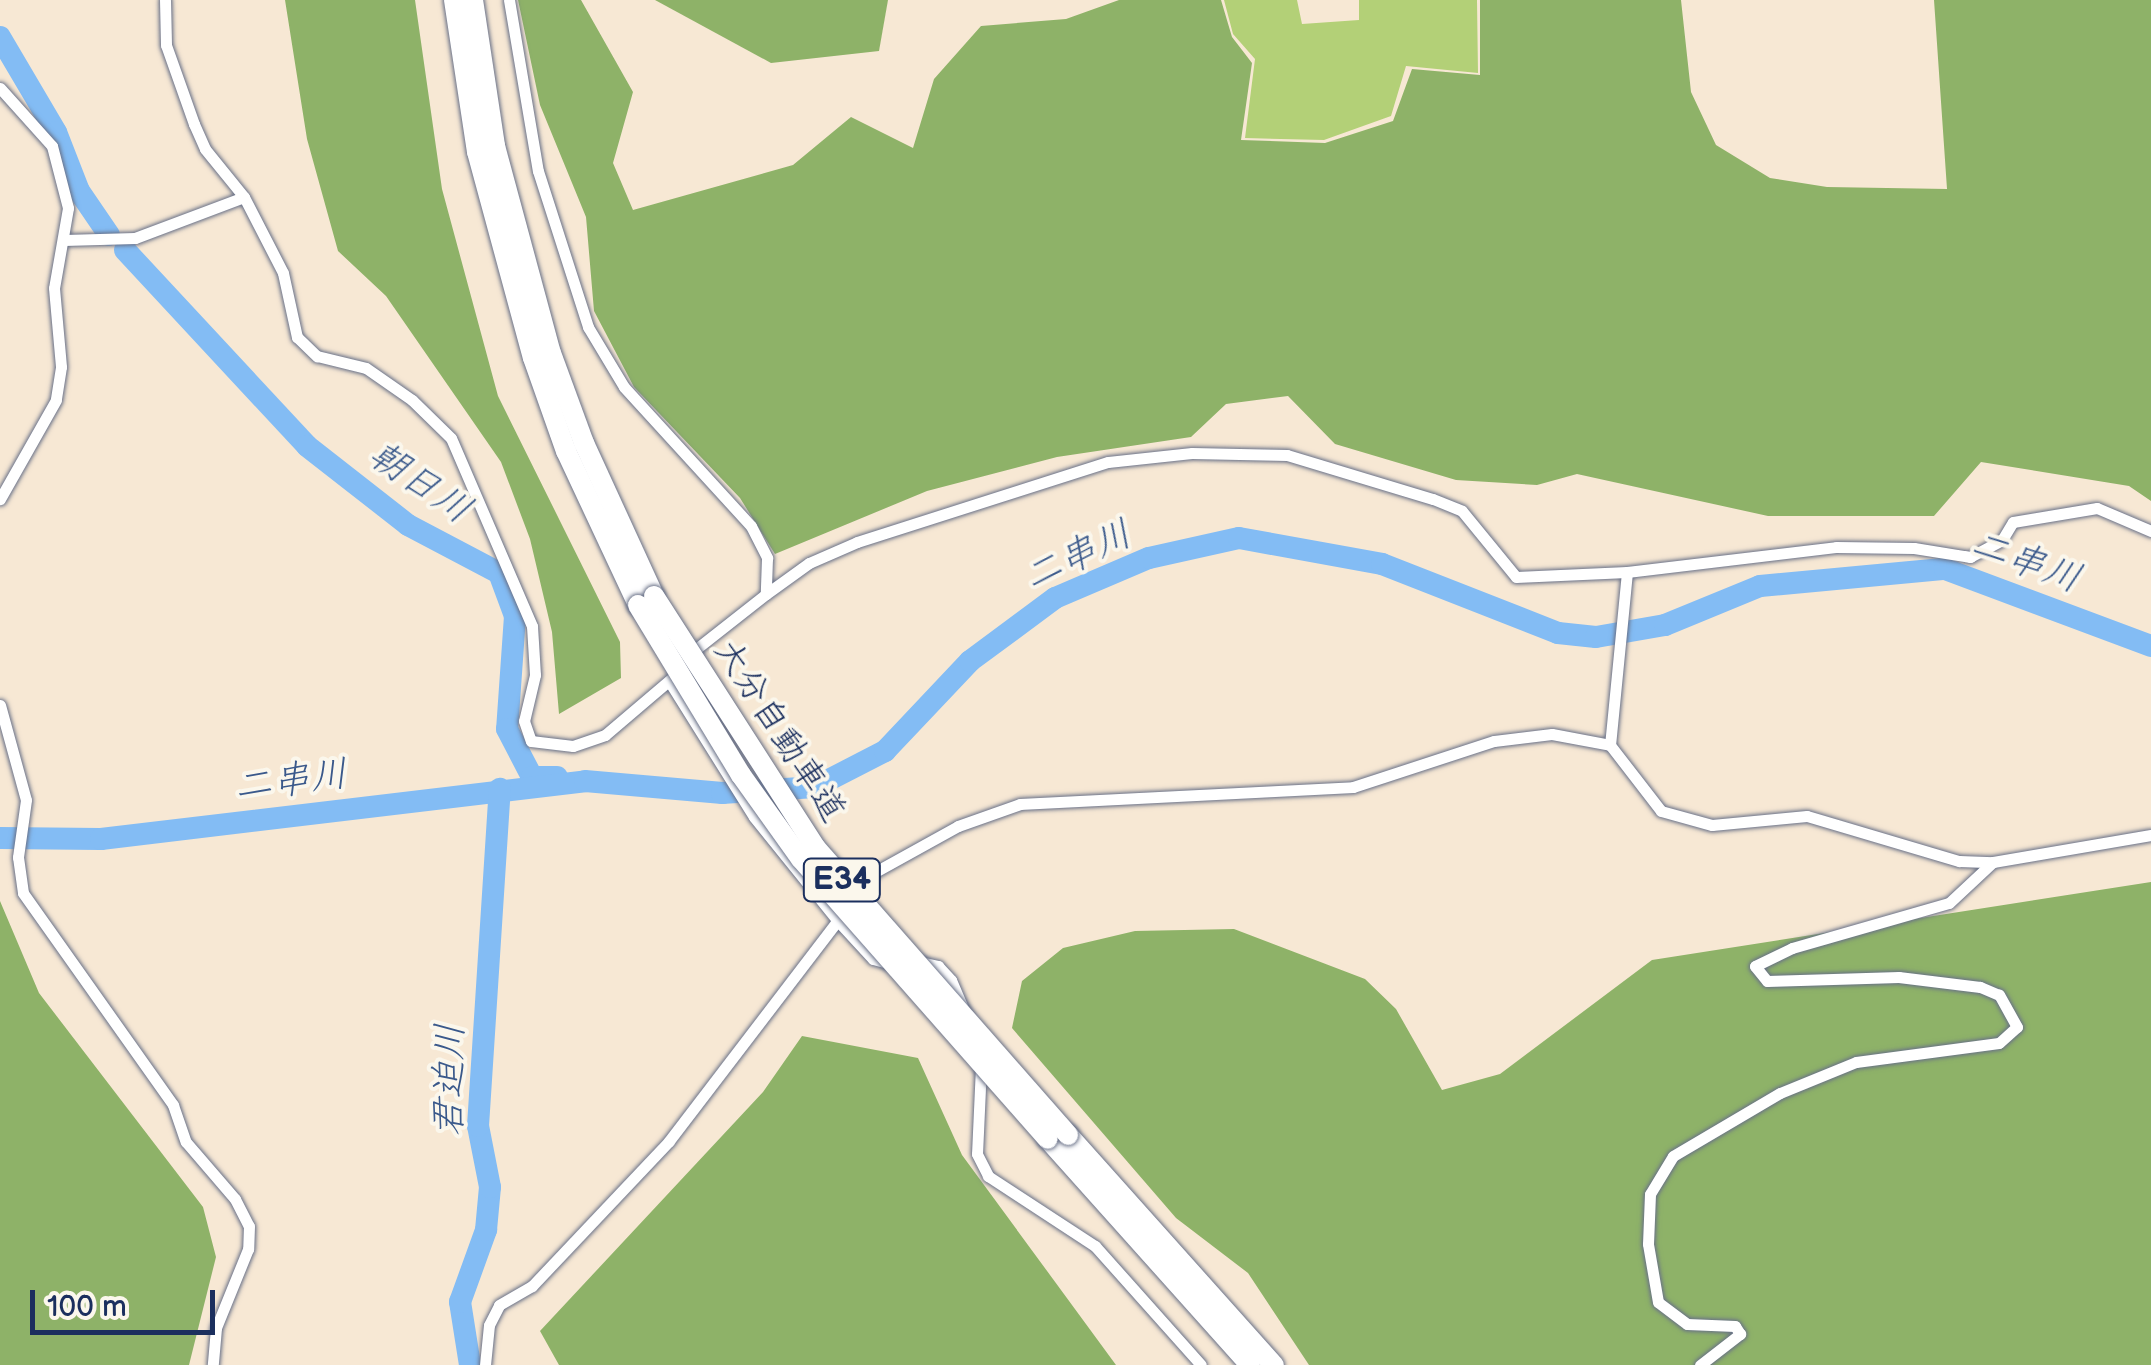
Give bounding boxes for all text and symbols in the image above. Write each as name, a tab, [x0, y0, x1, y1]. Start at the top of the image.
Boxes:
water label: 朝日川	[360, 432, 480, 534]
water label: 二串川	[1017, 511, 1139, 601]
water label: 二串川	[1965, 521, 2087, 603]
street label: 大分自動車道	[704, 632, 854, 830]
water label: 二串川	[232, 751, 350, 811]
road number: E34	[802, 853, 882, 907]
water label: 君迫川	[426, 1023, 474, 1137]
scale bar	[35, 1270, 220, 1332]
text: 100 m	[47, 1289, 127, 1325]

